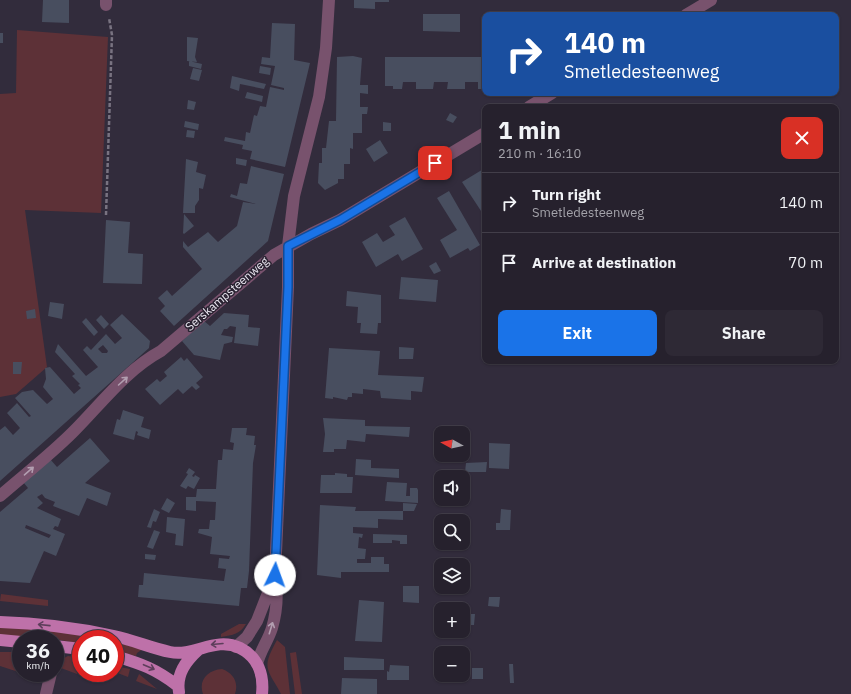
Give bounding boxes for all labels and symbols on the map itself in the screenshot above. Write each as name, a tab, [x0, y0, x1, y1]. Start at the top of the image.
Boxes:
pin	[418, 146, 452, 180]
street label: Serskampsteenweg	[182, 253, 272, 334]
one-way arrow	[118, 376, 128, 386]
north arrow	[434, 426, 470, 462]
one-way arrow	[24, 466, 35, 475]
position arrow	[254, 554, 296, 596]
one-way arrow	[38, 621, 51, 629]
one-way arrow	[268, 621, 275, 634]
speed limit sign: 40	[72, 630, 124, 682]
one-way arrow	[211, 641, 224, 648]
one-way arrow	[142, 664, 154, 672]

